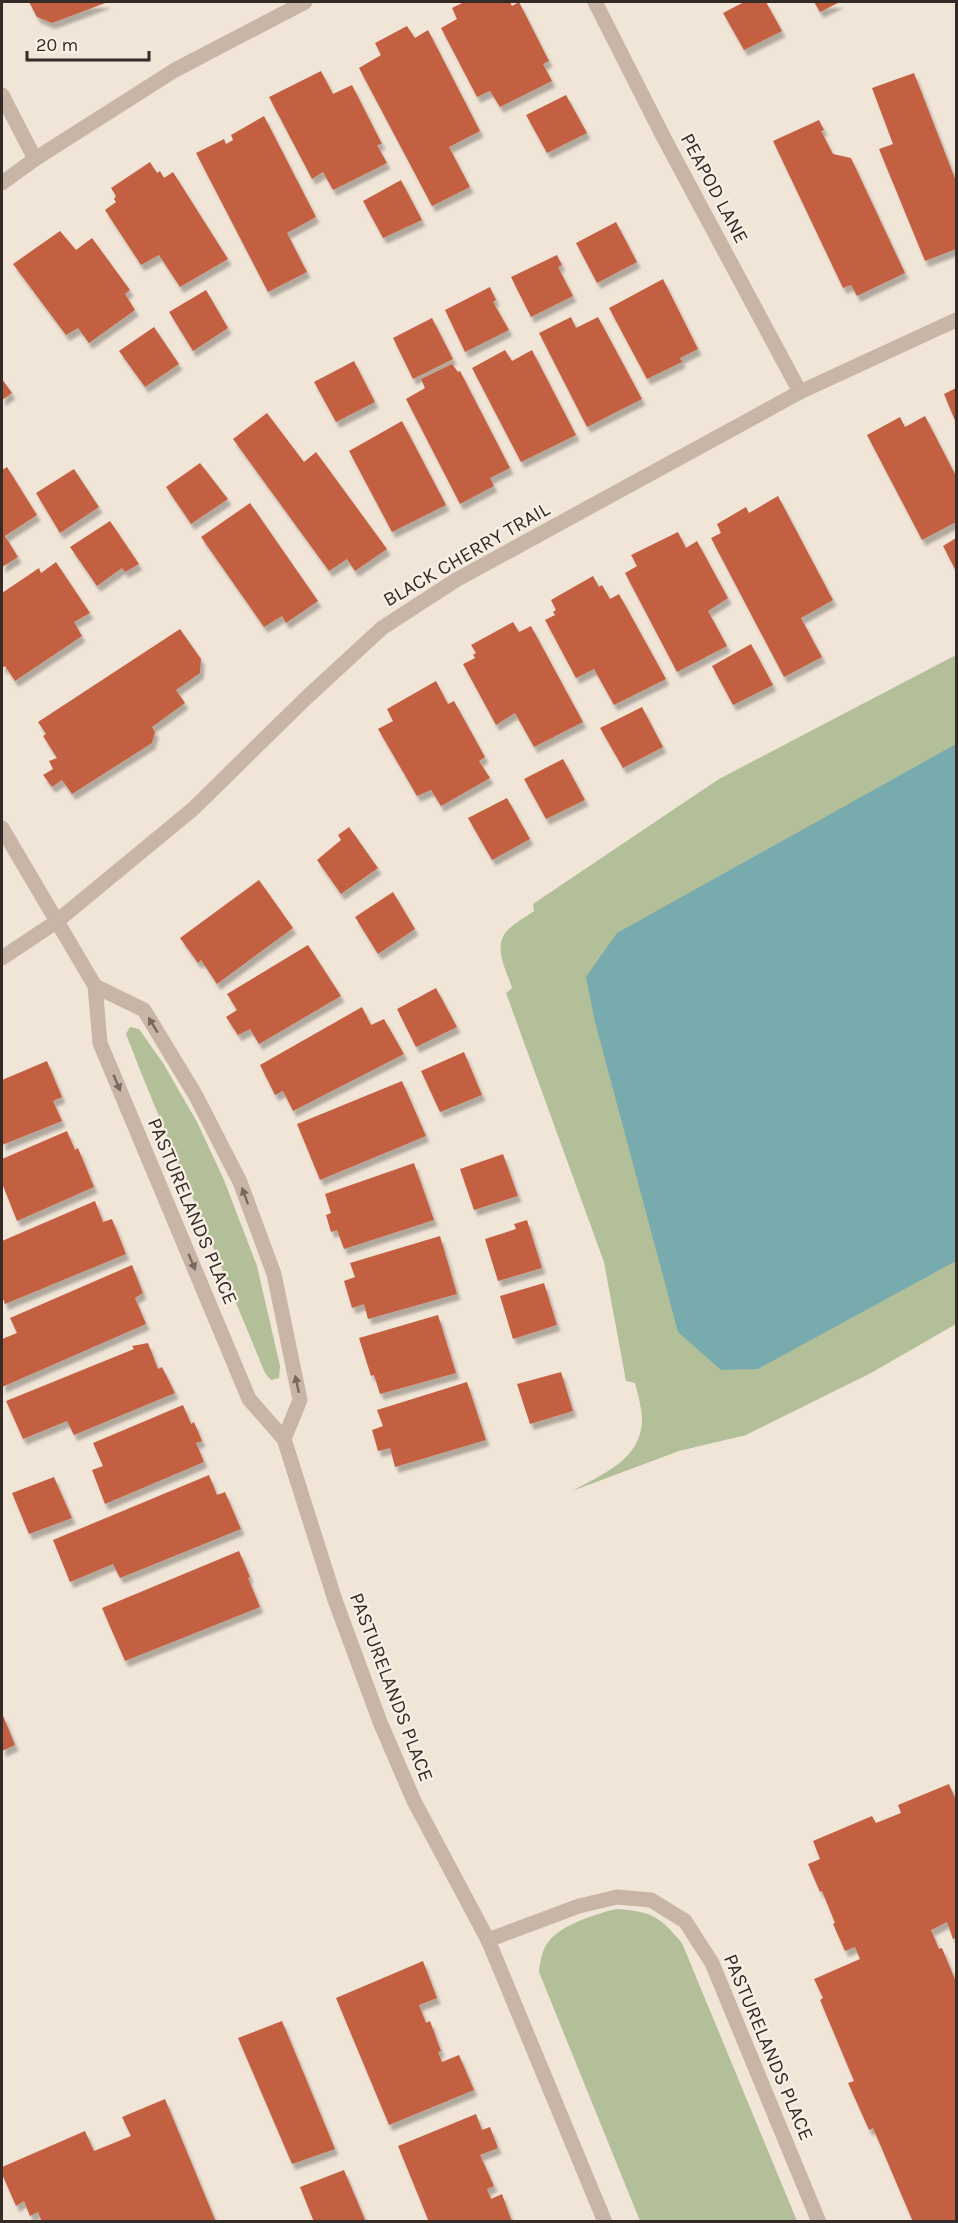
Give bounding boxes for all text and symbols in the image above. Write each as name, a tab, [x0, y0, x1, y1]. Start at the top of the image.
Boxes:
scale bar	[27, 24, 148, 62]
text: 20 m	[36, 34, 78, 56]
street label: PEAPOD LANE	[676, 129, 753, 247]
street label: BLACK CHERRY TRAIL	[379, 497, 554, 611]
one-way arrow	[148, 1016, 158, 1033]
one-way arrow	[112, 1074, 122, 1092]
street label: PASTURELANDS PLACE	[143, 1114, 242, 1308]
one-way arrow	[240, 1187, 250, 1205]
one-way arrow	[187, 1254, 197, 1272]
one-way arrow	[292, 1374, 301, 1393]
street label: PASTURELANDS PLACE	[345, 1590, 438, 1785]
street label: PASTURELANDS PLACE	[719, 1950, 818, 2144]

